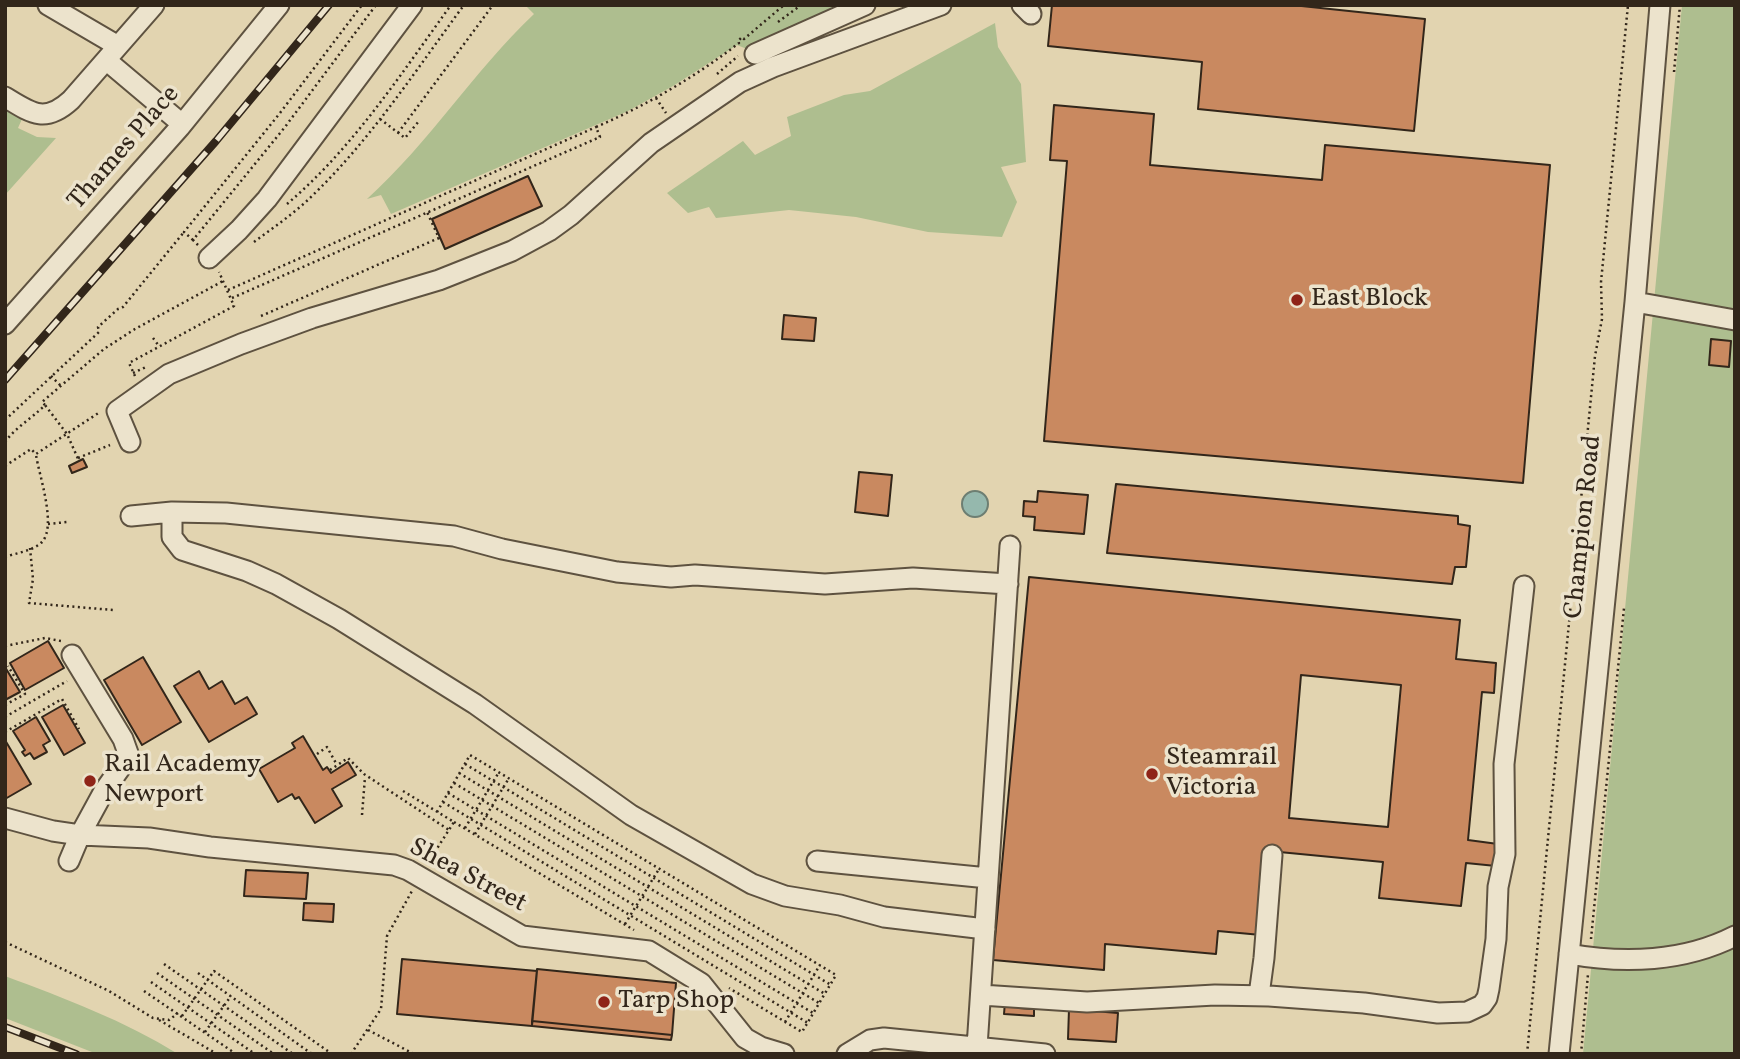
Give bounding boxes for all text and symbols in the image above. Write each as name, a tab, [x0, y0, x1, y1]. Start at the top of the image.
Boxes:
street label: Thames Place	[63, 80, 187, 218]
place label: East Block	[1311, 284, 1428, 316]
marker: East Block	[1289, 292, 1305, 308]
street label: Champion Road	[1560, 434, 1610, 620]
place label: Steamrail Victoria	[1166, 743, 1277, 804]
place label: Rail Academy Newport	[104, 750, 261, 812]
marker: Steamrail Victoria	[1144, 766, 1160, 782]
marker: Rail Academy Newport	[82, 773, 98, 789]
street label: Shea Street	[403, 833, 531, 921]
place label: Tarp Shop	[618, 986, 734, 1018]
marker: Tarp Shop	[596, 994, 612, 1010]

